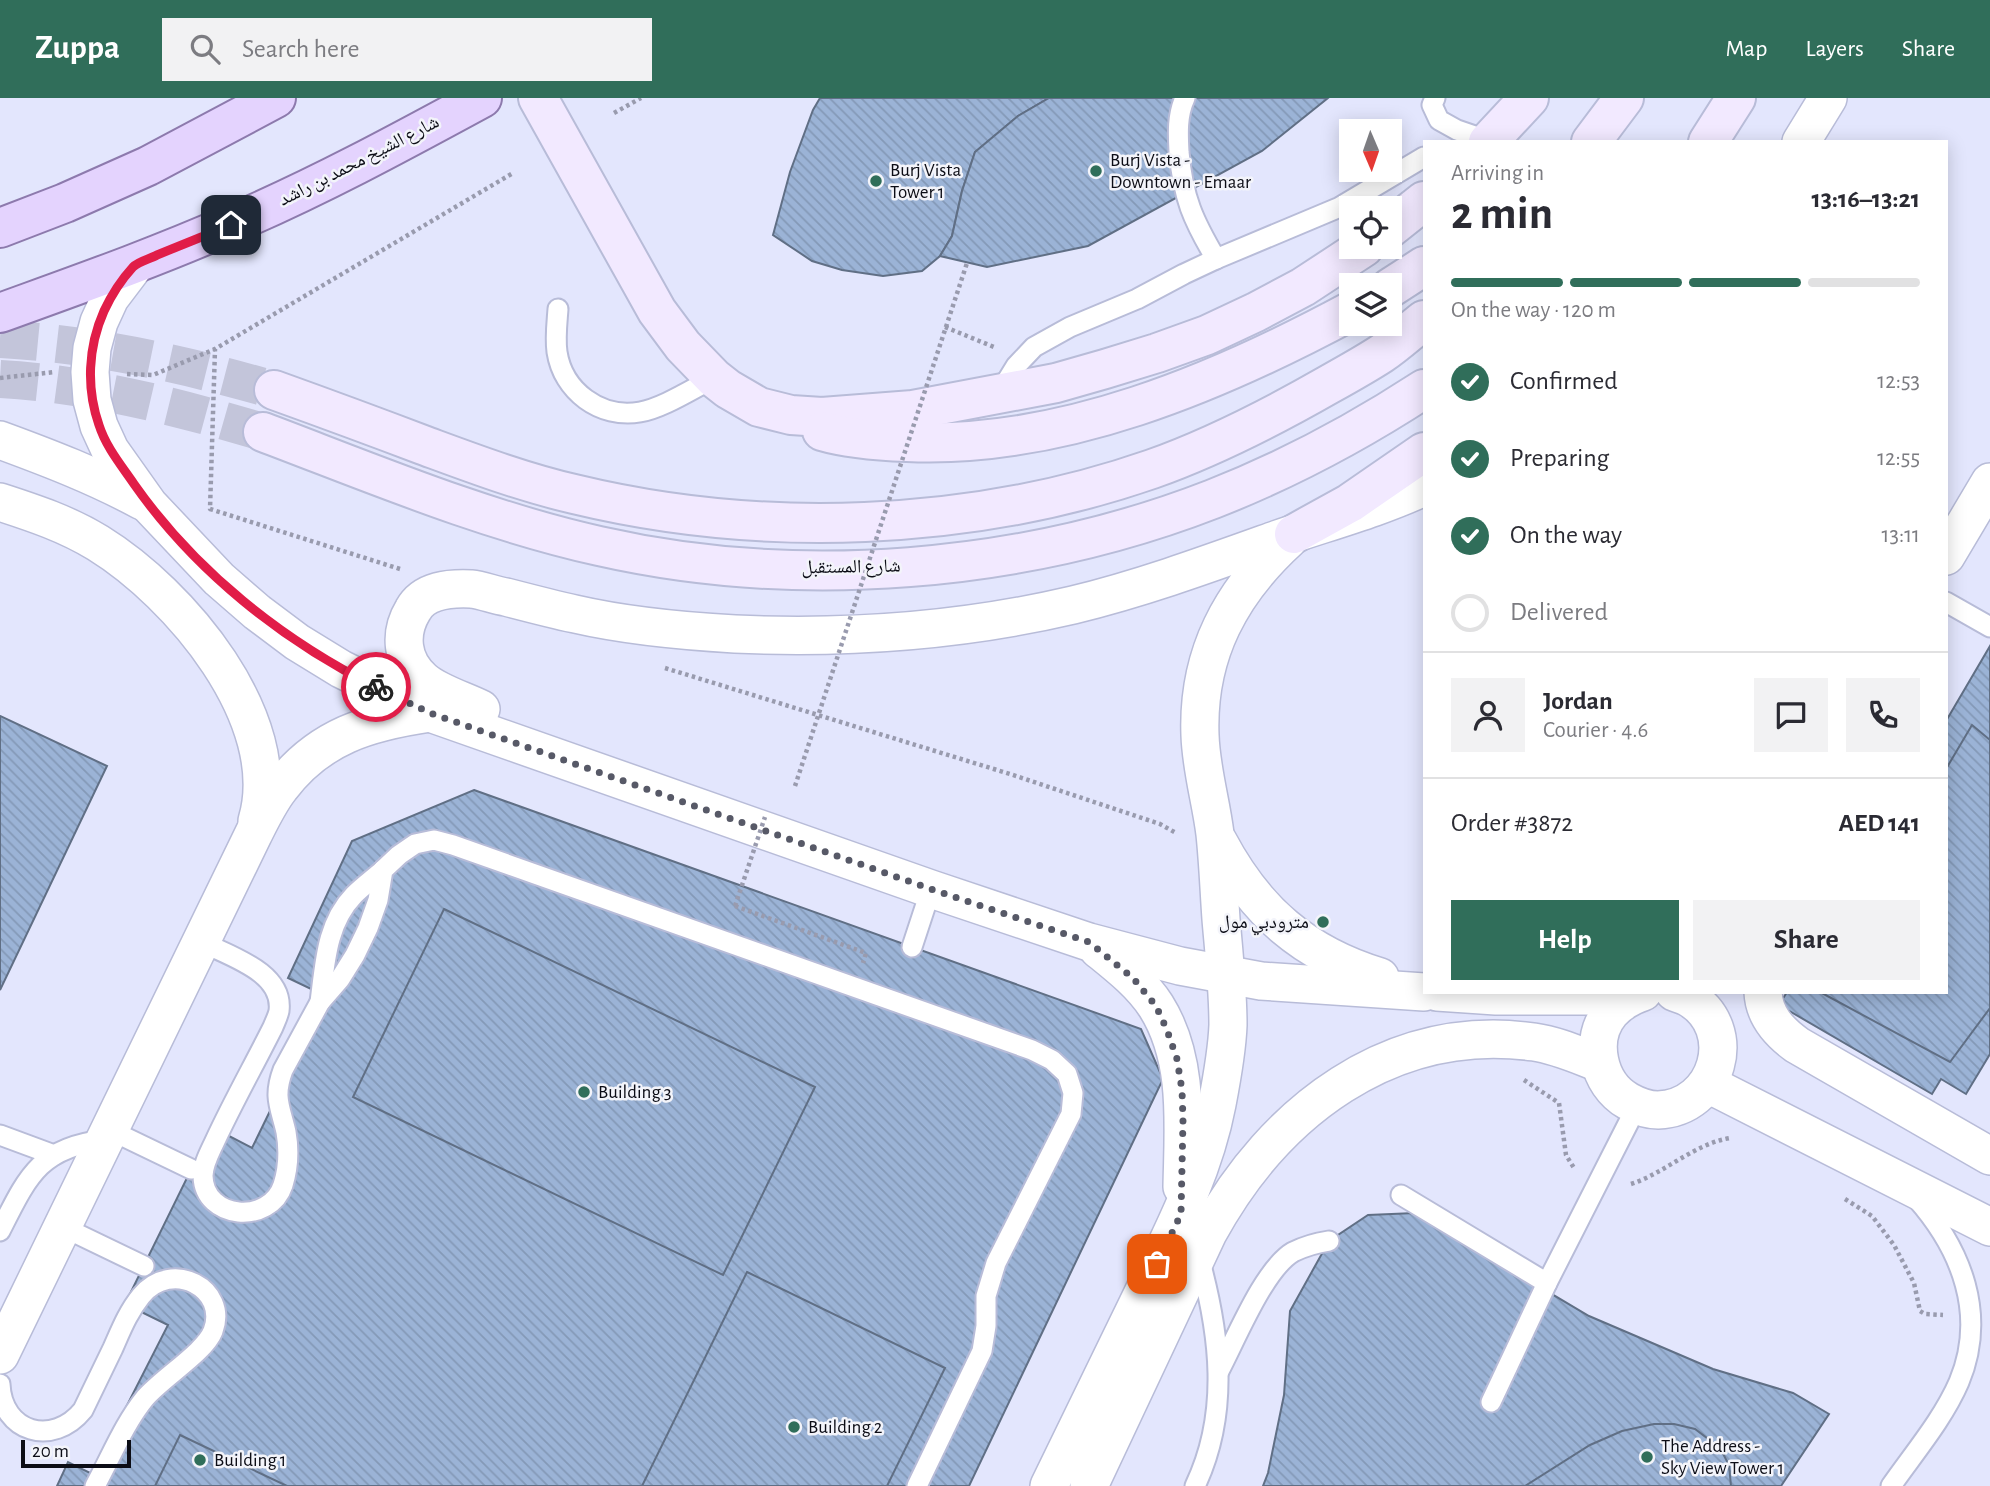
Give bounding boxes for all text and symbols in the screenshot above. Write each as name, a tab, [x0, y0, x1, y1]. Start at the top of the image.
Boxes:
search box	[162, 18, 652, 81]
icon: search	[186, 30, 224, 68]
text: Zuppa	[35, 32, 120, 65]
text: Search here	[242, 36, 359, 62]
text: Map	[1725, 37, 1767, 61]
text: Layers	[1805, 37, 1864, 61]
text: Share	[1902, 37, 1955, 61]
street label: شارع الشيخ محمد بن راشد	[276, 112, 443, 211]
north arrow	[1339, 119, 1402, 182]
map controls	[1339, 119, 1402, 336]
place label: Burj Vista - Downtown - Emaar	[1110, 151, 1251, 192]
place label: Burj Vista Tower 1	[890, 161, 961, 202]
text: Arriving in	[1451, 162, 1544, 185]
marker: Burj Vista - Downtown - Emaar	[1088, 163, 1104, 179]
marker: Burj Vista Tower 1	[868, 173, 884, 189]
text: 13:16–13:21	[1811, 186, 1920, 212]
text: 2 min	[1451, 191, 1553, 237]
pin	[201, 195, 261, 255]
button: locate	[1339, 196, 1402, 259]
icon: home	[212, 206, 250, 244]
button: layers	[1339, 273, 1402, 336]
text: On the way · 120 m	[1451, 299, 1616, 322]
icon: check	[1451, 363, 1489, 401]
text: Confirmed	[1510, 368, 1618, 394]
text: 12:53	[1877, 370, 1920, 393]
icon: check	[1451, 440, 1489, 478]
text: Preparing	[1510, 445, 1609, 471]
text: 12:55	[1877, 447, 1920, 470]
icon: check	[1451, 517, 1489, 555]
text: On the way	[1510, 522, 1622, 548]
text: 13:11	[1882, 524, 1920, 547]
street label: شارع المستقبل	[801, 557, 901, 578]
text: Delivered	[1510, 599, 1608, 625]
courier	[341, 652, 411, 722]
icon: bike	[357, 668, 395, 706]
button: person	[1451, 678, 1525, 752]
button: chat	[1754, 678, 1828, 752]
button: phone	[1846, 678, 1920, 752]
text: Jordan	[1543, 688, 1613, 714]
text: Courier · 4.6	[1543, 719, 1648, 742]
text: Order #3872	[1451, 810, 1573, 836]
text: AED 141	[1838, 810, 1920, 836]
button: Help	[1451, 900, 1679, 980]
button: Share	[1693, 900, 1920, 980]
place label: مترودبي مول	[1219, 913, 1309, 936]
marker: مترودبي مول	[1315, 914, 1331, 930]
place label: Building 3	[598, 1083, 672, 1102]
marker: Building 3	[576, 1084, 592, 1100]
pin	[1127, 1234, 1187, 1294]
icon: bag	[1138, 1245, 1176, 1283]
place label: Building 2	[808, 1418, 883, 1437]
marker: Building 2	[786, 1419, 802, 1435]
scale bar	[21, 1437, 131, 1469]
place label: The Address - Sky View Tower 1	[1661, 1437, 1784, 1478]
text: 20 m	[32, 1442, 69, 1461]
marker: The Address - Sky View Tower 1	[1639, 1449, 1655, 1465]
place label: Building 1	[214, 1451, 286, 1470]
marker: Building 1	[192, 1452, 208, 1468]

